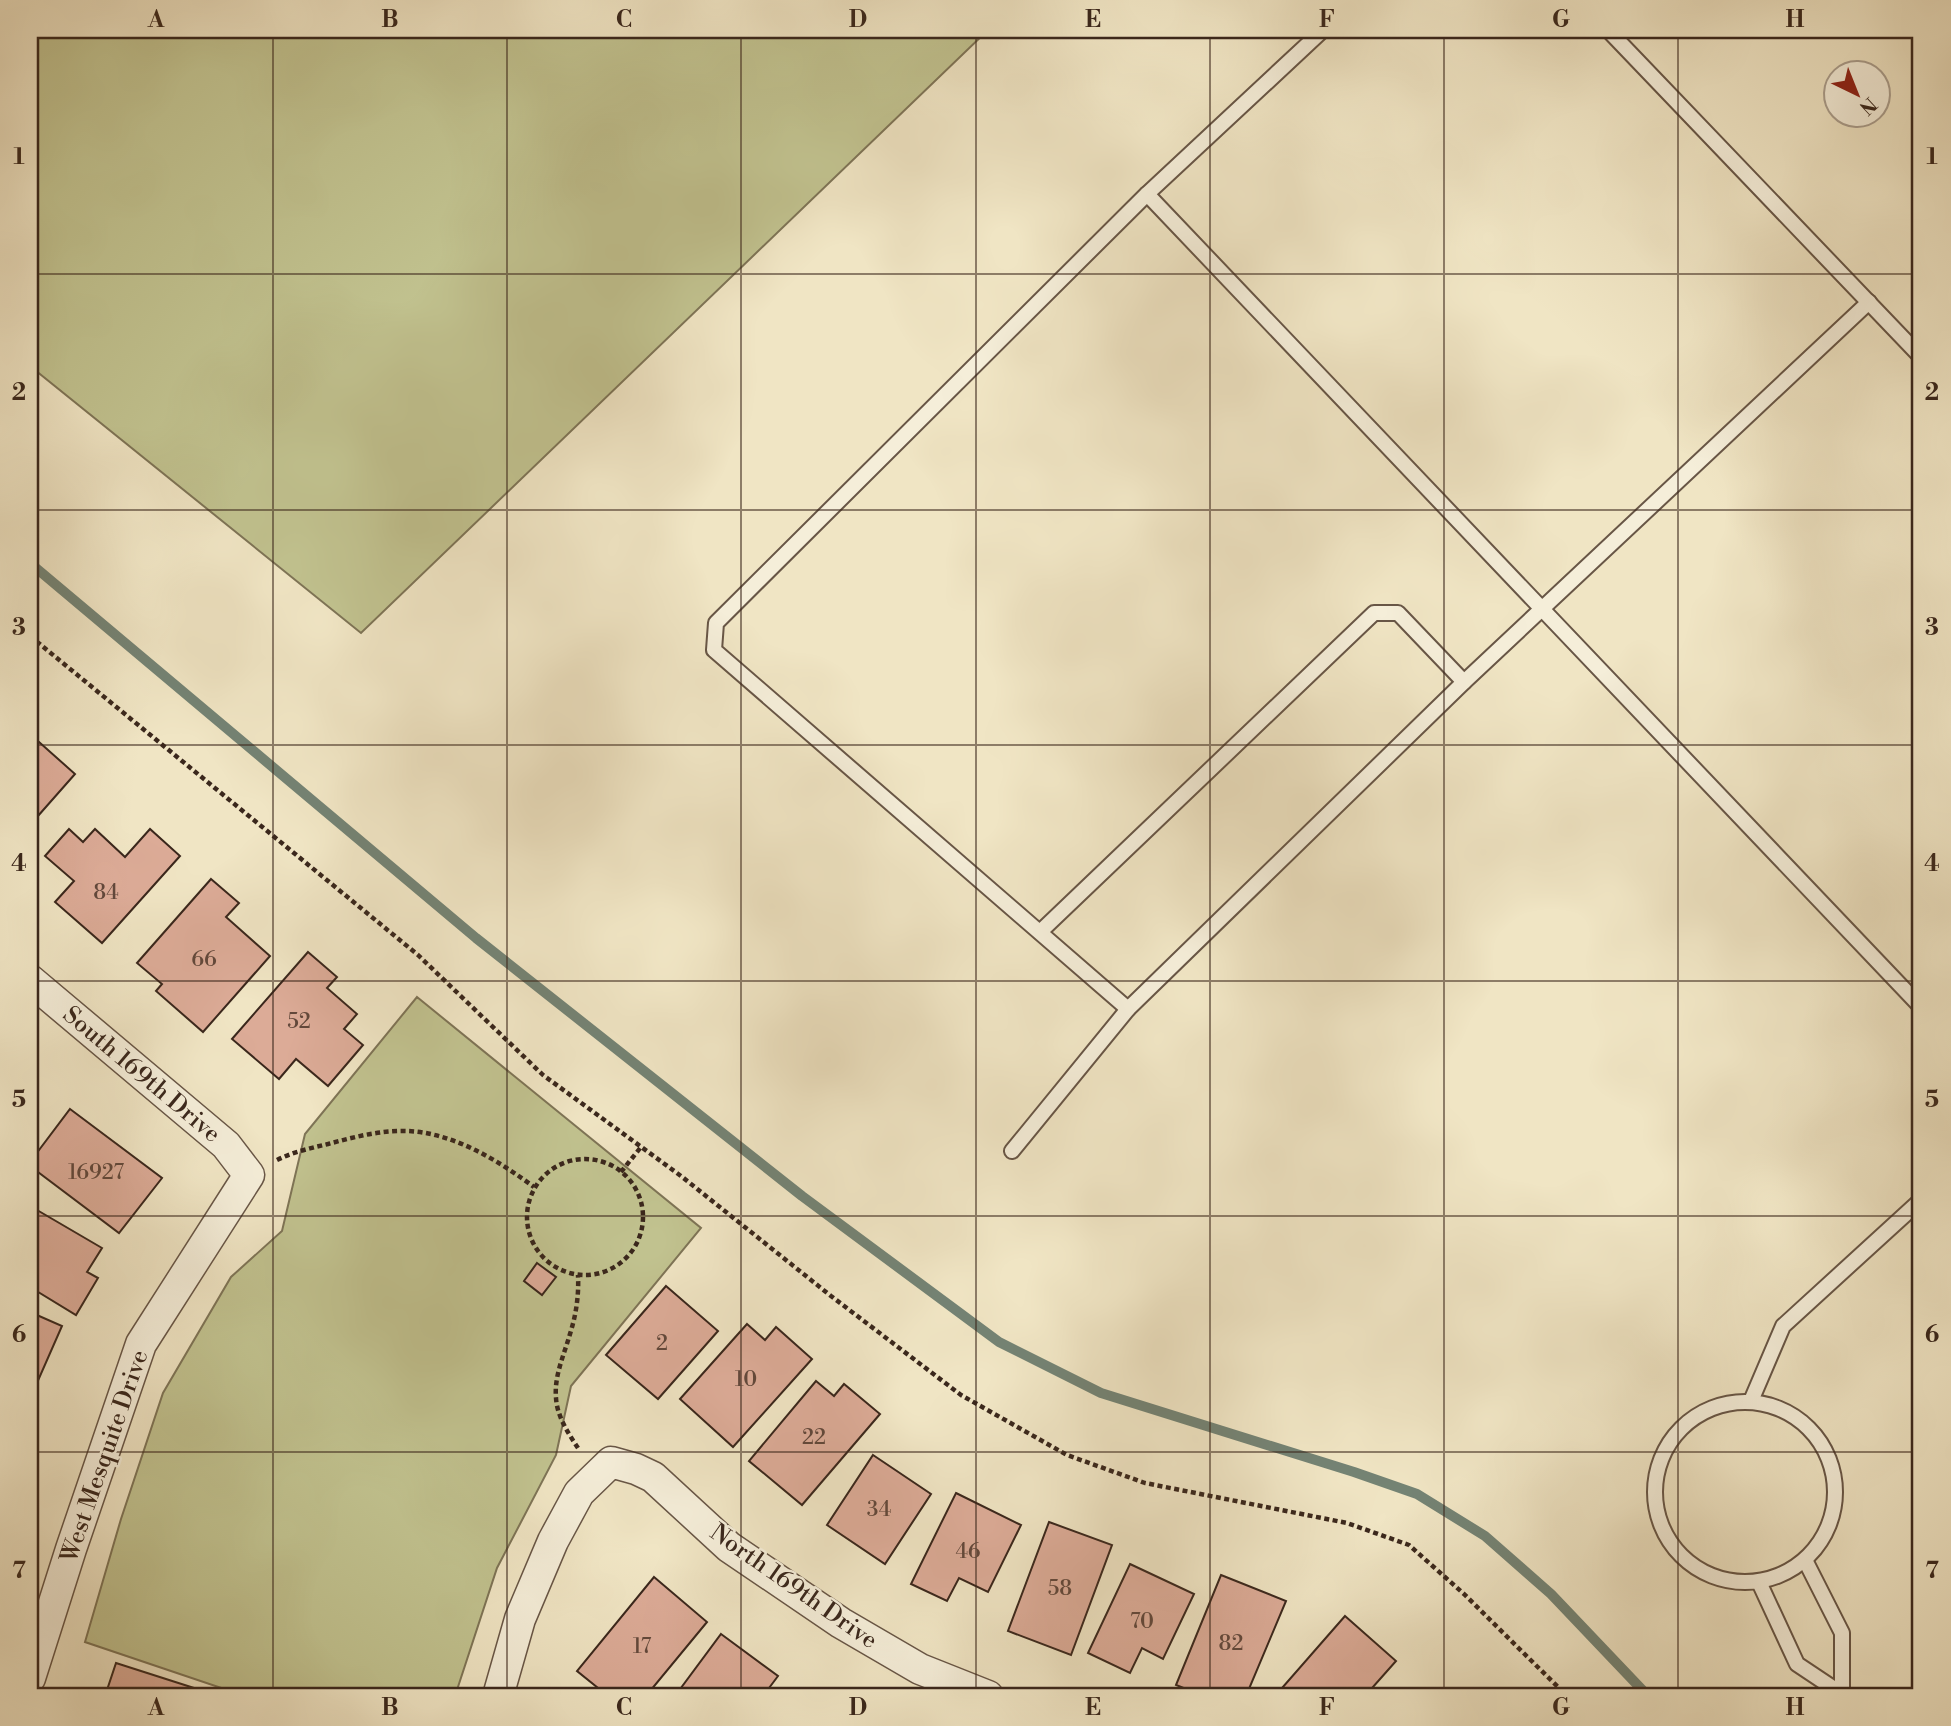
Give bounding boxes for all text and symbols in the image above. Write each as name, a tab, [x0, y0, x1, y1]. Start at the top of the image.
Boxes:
text: A	[147, 6, 165, 34]
text: B	[381, 6, 399, 34]
text: C	[616, 6, 632, 34]
text: D	[849, 6, 867, 34]
text: E	[1085, 6, 1101, 34]
text: F	[1319, 6, 1335, 34]
text: G	[1552, 6, 1570, 34]
text: H	[1786, 6, 1805, 34]
north arrow	[1822, 60, 1892, 130]
text: N	[1854, 92, 1882, 120]
text: 1	[13, 143, 25, 171]
text: 1	[1926, 143, 1938, 171]
text: 2	[12, 379, 26, 407]
text: 2	[1925, 379, 1939, 407]
text: 3	[12, 614, 26, 642]
text: 3	[1925, 614, 1939, 642]
text: 4	[11, 850, 27, 878]
text: 4	[1924, 850, 1940, 878]
house number: 84	[93, 880, 119, 906]
house number: 66	[191, 947, 217, 973]
street label: South 169th Drive	[56, 1000, 226, 1149]
house number: 52	[287, 1009, 311, 1035]
text: 5	[12, 1086, 26, 1114]
text: 5	[1925, 1086, 1939, 1114]
house number: 16927	[68, 1160, 125, 1186]
text: 6	[12, 1321, 26, 1349]
text: 6	[1925, 1321, 1939, 1349]
house number: 2	[656, 1331, 668, 1357]
street label: West Mesquite Drive	[54, 1346, 155, 1568]
house number: 10	[735, 1367, 757, 1393]
house number: 22	[802, 1425, 826, 1451]
house number: 34	[867, 1497, 891, 1523]
street label: North 169th Drive	[704, 1518, 883, 1656]
house number: 46	[955, 1539, 981, 1565]
text: 7	[12, 1557, 26, 1585]
text: 7	[1925, 1557, 1939, 1585]
house number: 58	[1048, 1576, 1072, 1602]
house number: 70	[1130, 1609, 1154, 1635]
house number: 82	[1219, 1631, 1243, 1657]
house number: 17	[633, 1634, 652, 1660]
text: A	[147, 1694, 165, 1722]
text: B	[381, 1694, 399, 1722]
text: C	[616, 1694, 632, 1722]
text: D	[849, 1694, 867, 1722]
text: E	[1085, 1694, 1101, 1722]
text: F	[1319, 1694, 1335, 1722]
text: G	[1552, 1694, 1570, 1722]
text: H	[1786, 1694, 1805, 1722]

